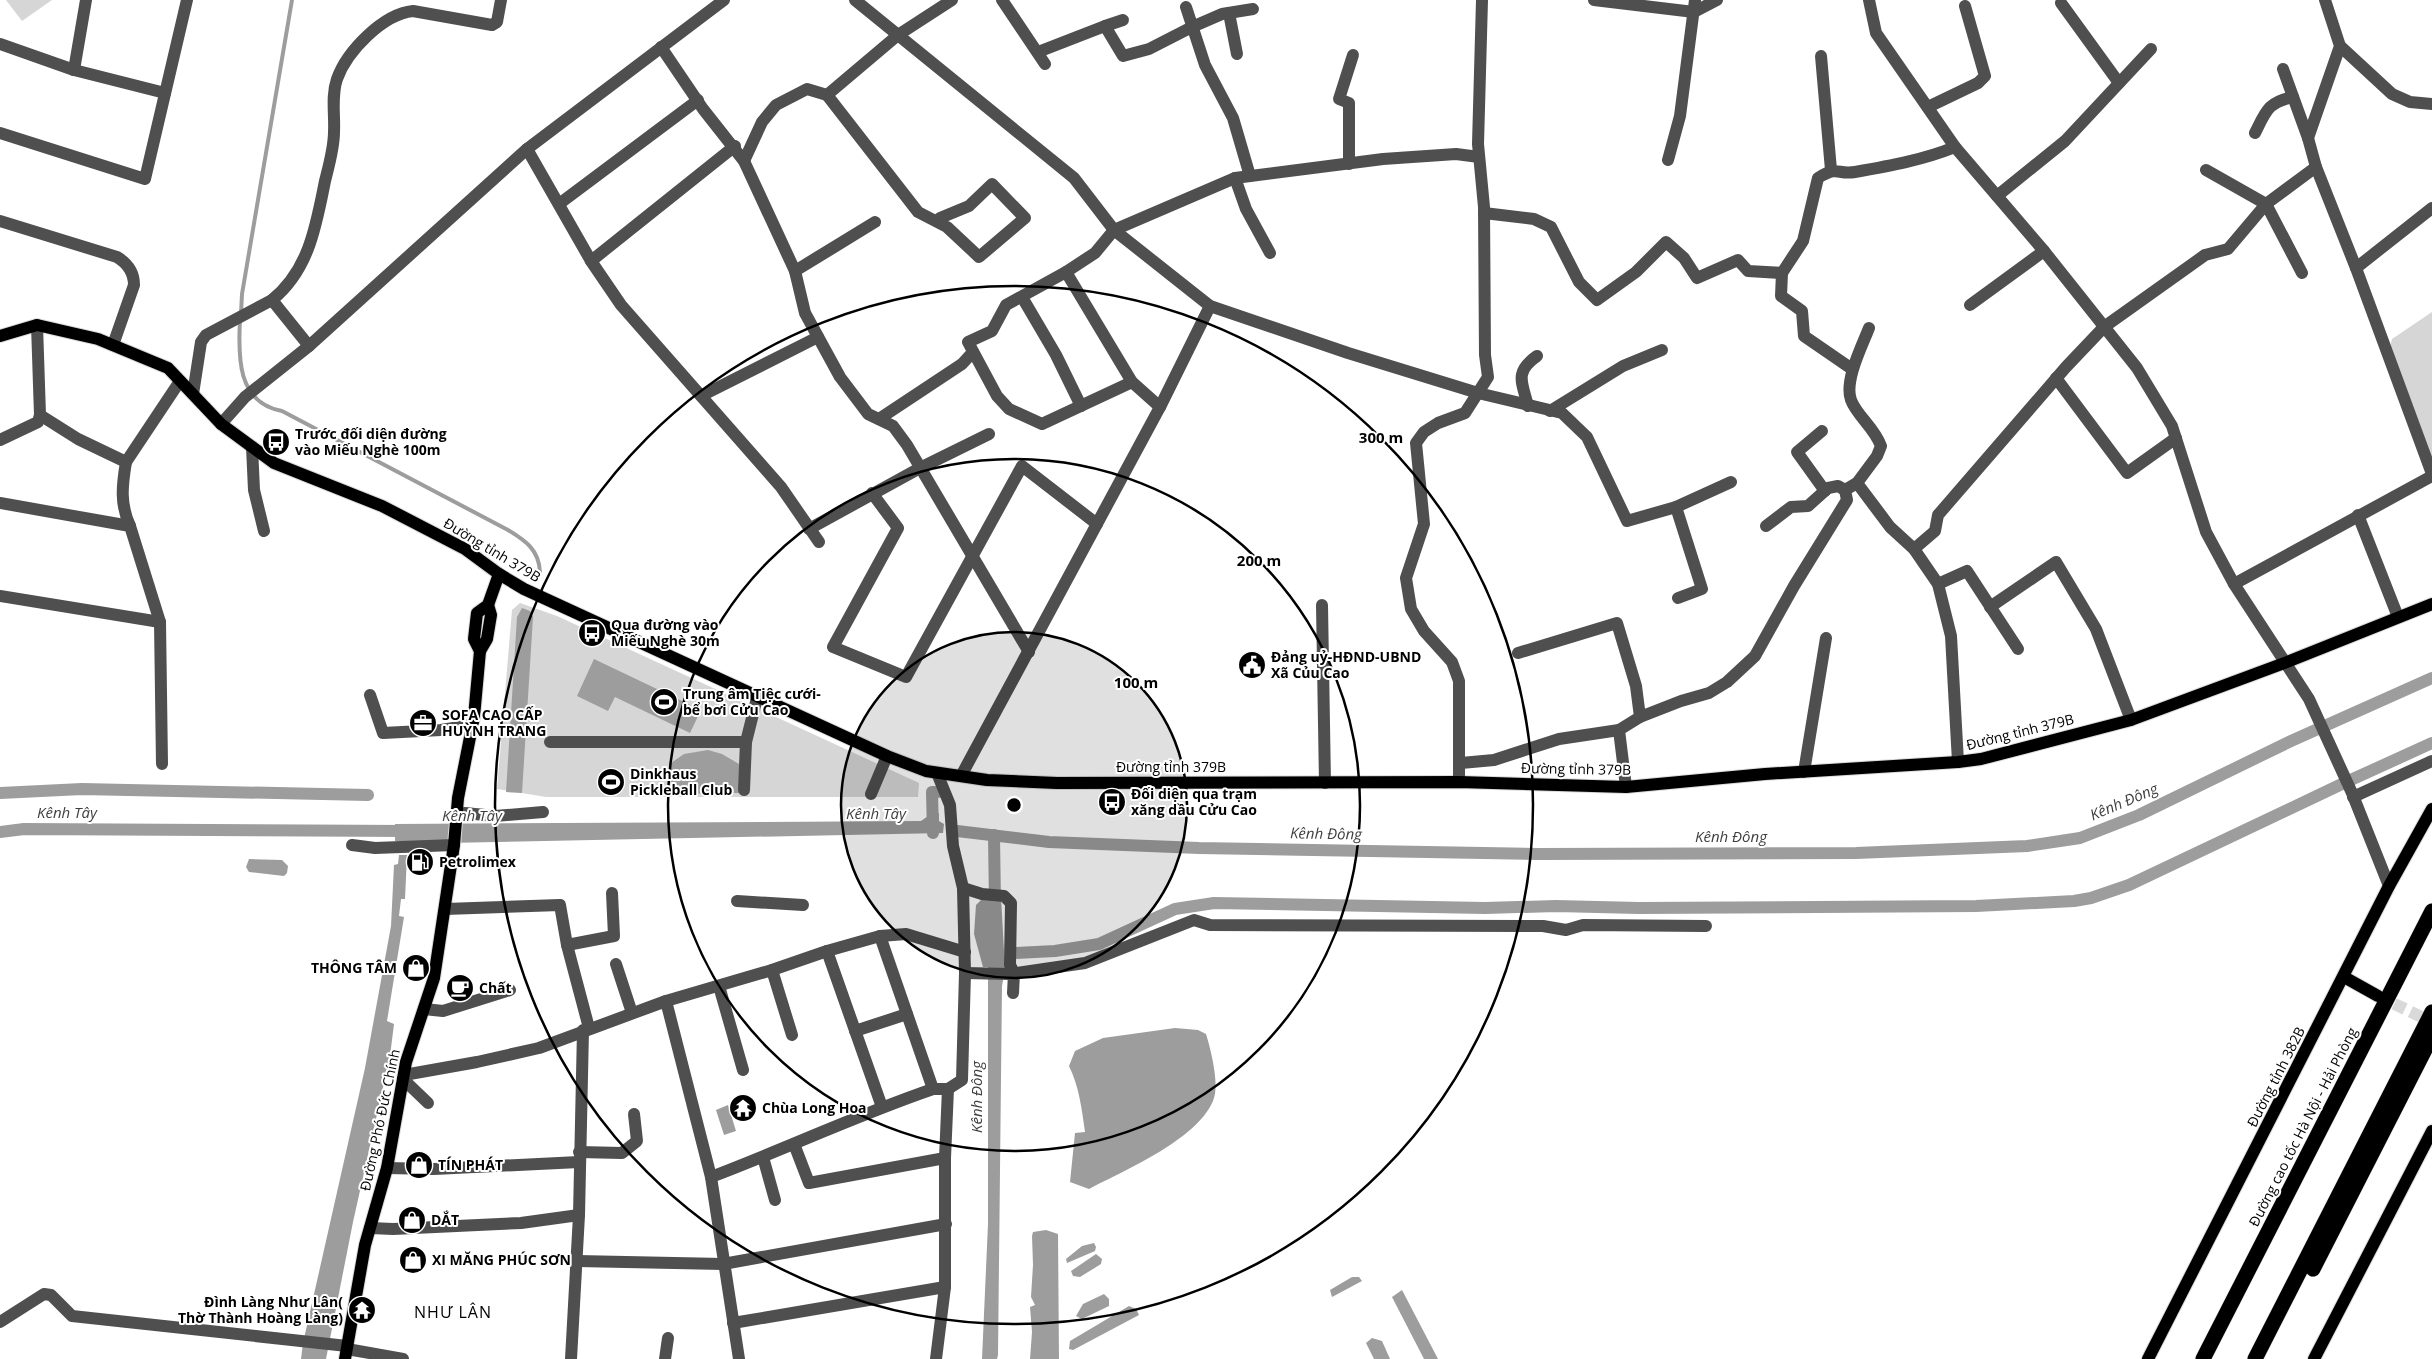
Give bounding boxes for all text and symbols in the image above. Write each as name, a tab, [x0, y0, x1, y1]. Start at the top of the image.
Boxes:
place label: Trước đối diện đường vào Miếu Nghè 100m	[295, 424, 447, 459]
bus stop icon: Trước đối diện đường vào Miếu Nghè 100m	[261, 427, 291, 457]
text: 300 m	[1359, 427, 1403, 447]
street label: Đường tỉnh 379B	[440, 513, 544, 586]
text: 200 m	[1237, 550, 1281, 570]
place label: Qua đường vào Miếu Nghè 30m	[611, 615, 720, 650]
bus stop icon: Qua đường vào Miếu Nghè 30m	[577, 618, 607, 648]
place label: Đảng uỷ-HĐND-UBND Xã Củu Cao	[1271, 647, 1421, 682]
public building icon: Đảng uỷ-HĐND-UBND Xã Củu Cao	[1237, 650, 1267, 680]
text: 100 m	[1114, 672, 1158, 692]
place label: Trung âm Tiệc cưới- bể bơi Cửu Cao	[683, 684, 821, 719]
sports icon: Trung âm Tiệc cưới- bể bơi Cửu Cao	[649, 687, 679, 717]
place label: SOFA CAO CẤP HUỲNH TRANG	[442, 705, 546, 740]
office icon: SOFA CAO CẤP HUỲNH TRANG	[408, 708, 438, 738]
street label: Đường tỉnh 379B	[1964, 709, 2076, 754]
street label: Đường tỉnh 379B	[1116, 757, 1226, 776]
street label: Đường tỉnh 379B	[1521, 758, 1631, 779]
place label: Dinkhaus Pickleball Club	[630, 764, 732, 799]
sports icon: Dinkhaus Pickleball Club	[596, 767, 626, 797]
water label: Kênh Đông	[2087, 777, 2162, 824]
place label: Đối diện qua trạm xăng dầu Cửu Cao	[1131, 784, 1257, 819]
bus stop icon: Đối diện qua trạm xăng dầu Cửu Cao	[1097, 787, 1127, 817]
centre of rings	[1005, 796, 1023, 814]
water label: Kênh Tây	[37, 802, 98, 822]
water label: Kênh Tây	[846, 803, 907, 823]
water label: Kênh Tây	[442, 805, 503, 825]
water label: Kênh Đông	[1290, 822, 1363, 844]
water label: Kênh Đông	[1695, 826, 1768, 846]
fuel station icon: Petrolimex	[405, 847, 435, 877]
place label: Petrolimex	[439, 852, 517, 871]
shop icon: THÔNG TÂM	[401, 953, 431, 983]
place label: THÔNG TÂM	[311, 958, 397, 977]
cafe icon: Chất	[445, 973, 475, 1003]
place label: Chất	[479, 978, 512, 997]
street label: Đường tỉnh 382B	[2242, 1023, 2309, 1130]
street label: Đường cao tốc Hà Nội - Hải Phòng	[2244, 1024, 2361, 1230]
street label: Đường Phó Đức Chính	[355, 1047, 404, 1193]
water label: Kênh Đông	[966, 1060, 986, 1133]
temple icon: Chùa Long Hoa	[728, 1093, 758, 1123]
place label: Chùa Long Hoa	[762, 1098, 867, 1117]
shop icon: TÍN PHÁT	[404, 1150, 434, 1180]
place label: TÍN PHÁT	[438, 1155, 503, 1174]
shop icon: DẮT	[397, 1205, 427, 1235]
place label: DẮT	[431, 1210, 459, 1229]
shop icon: XI MĂNG PHÚC SƠN	[398, 1245, 428, 1275]
place label: XI MĂNG PHÚC SƠN	[432, 1250, 571, 1269]
place label: Đình Làng Như Lân( Thờ Thành Hoàng Làng)	[178, 1292, 343, 1327]
temple icon: Đình Làng Như Lân( Thờ Thành Hoàng Làng)	[347, 1295, 377, 1325]
district label: NHƯ LÂN	[414, 1301, 492, 1323]

